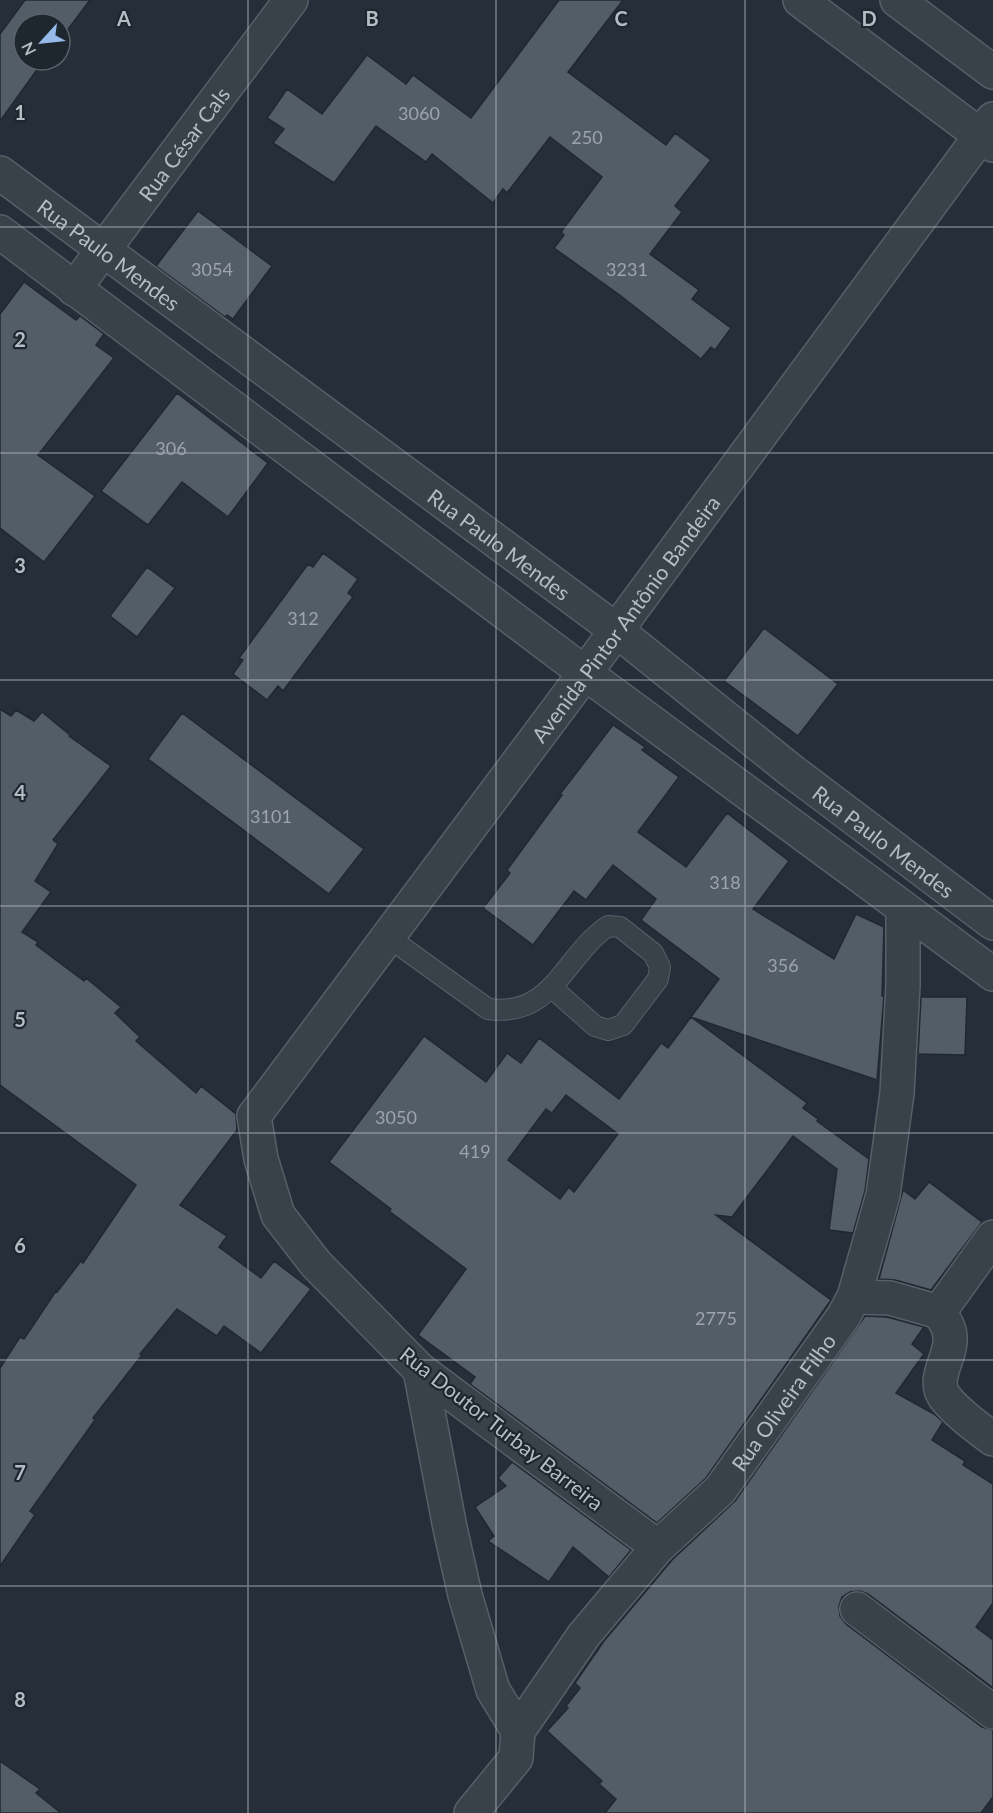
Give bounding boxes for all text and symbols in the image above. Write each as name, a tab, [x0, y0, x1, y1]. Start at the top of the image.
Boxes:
text: A	[116, 6, 131, 30]
text: B	[365, 6, 379, 30]
text: C	[614, 6, 628, 30]
text: D	[861, 6, 877, 30]
north arrow	[12, 12, 72, 72]
text: N	[17, 39, 39, 59]
street label: Rua César Cals	[132, 82, 234, 205]
text: 1	[14, 100, 26, 124]
house number: 3060	[398, 102, 440, 124]
house number: 250	[571, 126, 603, 148]
street label: Rua Paulo Mendes	[33, 193, 185, 315]
house number: 3054	[191, 258, 233, 280]
house number: 3231	[606, 258, 648, 280]
text: 2	[14, 327, 26, 351]
house number: 306	[155, 437, 187, 459]
street label: Rua Paulo Mendes	[423, 483, 576, 605]
street label: Avenida Pintor Antônio Bandeira	[526, 490, 724, 747]
text: 3	[14, 553, 26, 577]
house number: 312	[287, 607, 319, 629]
street label: Rua Paulo Mendes	[808, 779, 960, 902]
text: 4	[14, 780, 26, 804]
house number: 3101	[250, 805, 292, 827]
house number: 318	[709, 871, 741, 893]
house number: 356	[767, 954, 799, 976]
text: 5	[14, 1007, 26, 1031]
house number: 3050	[375, 1106, 417, 1128]
house number: 419	[459, 1140, 491, 1162]
text: 6	[14, 1233, 26, 1257]
house number: 2775	[695, 1307, 737, 1329]
street label: Rua Oliveira Filho	[725, 1328, 840, 1475]
street label: Rua Doutor Turbay Barreira	[395, 1341, 609, 1515]
text: 7	[14, 1460, 26, 1484]
text: 8	[14, 1687, 26, 1711]

